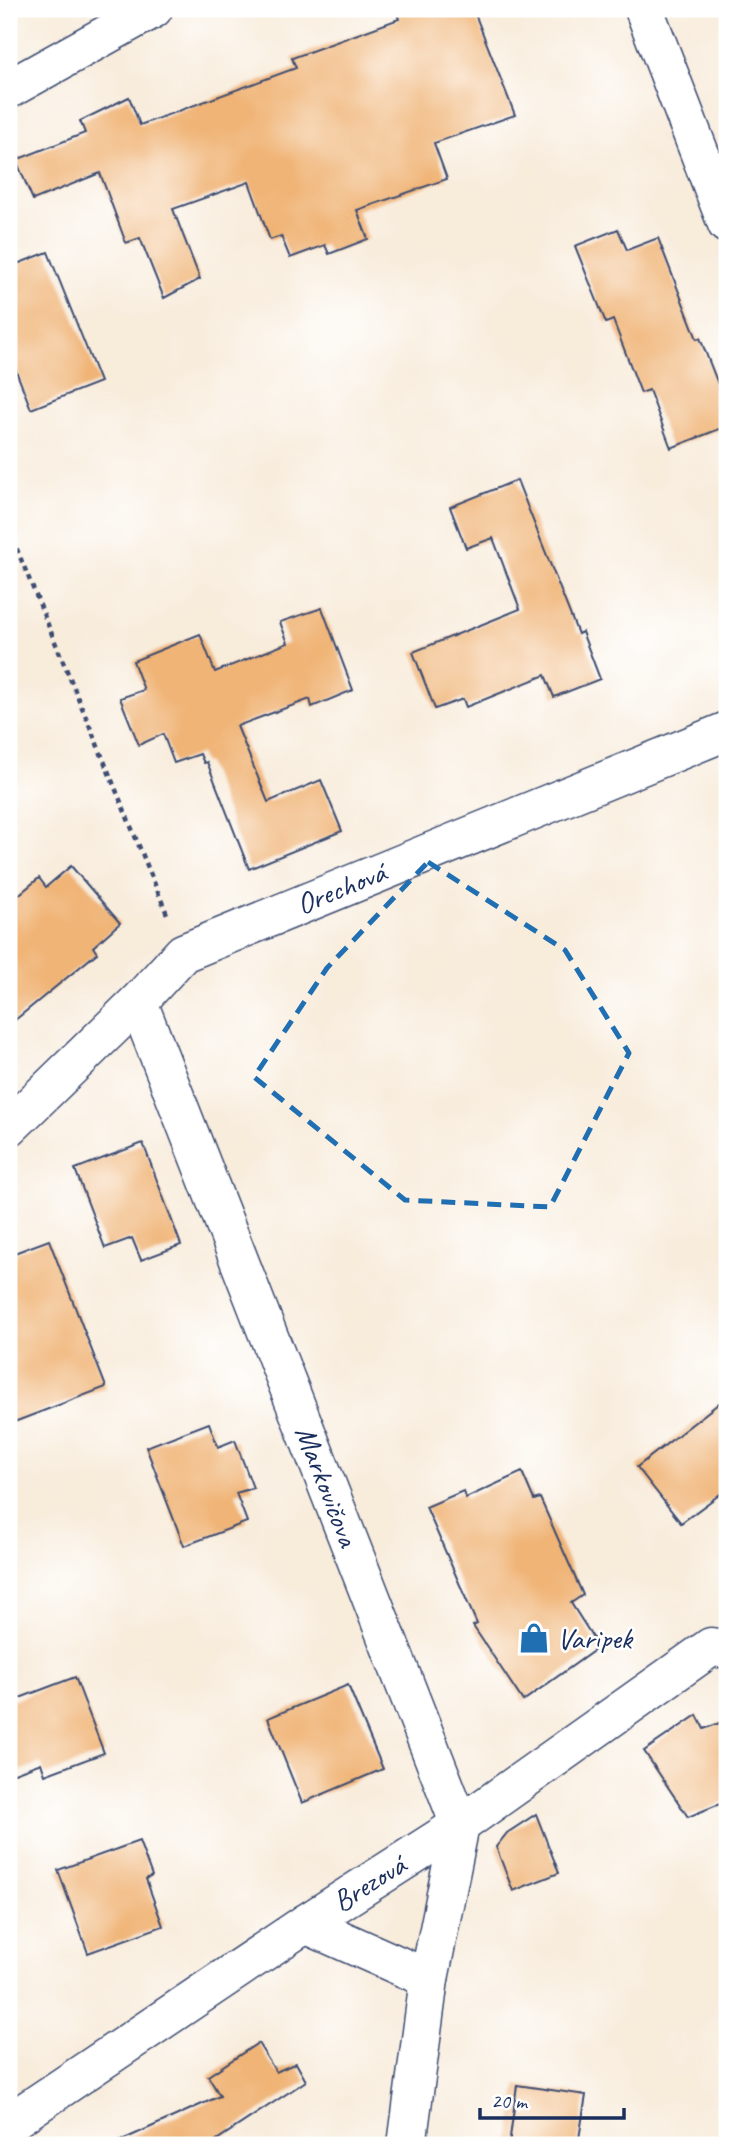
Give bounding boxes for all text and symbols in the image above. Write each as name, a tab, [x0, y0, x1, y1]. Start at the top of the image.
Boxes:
street label: Orechová	[291, 852, 394, 923]
street label: Markovičova	[287, 1420, 368, 1553]
place label: Varipek	[557, 1619, 634, 1657]
shop icon: Varipek	[517, 1621, 551, 1655]
street label: Brezová	[325, 1844, 415, 1920]
scale bar	[480, 2077, 624, 2121]
text: 20 m	[491, 2088, 529, 2114]

